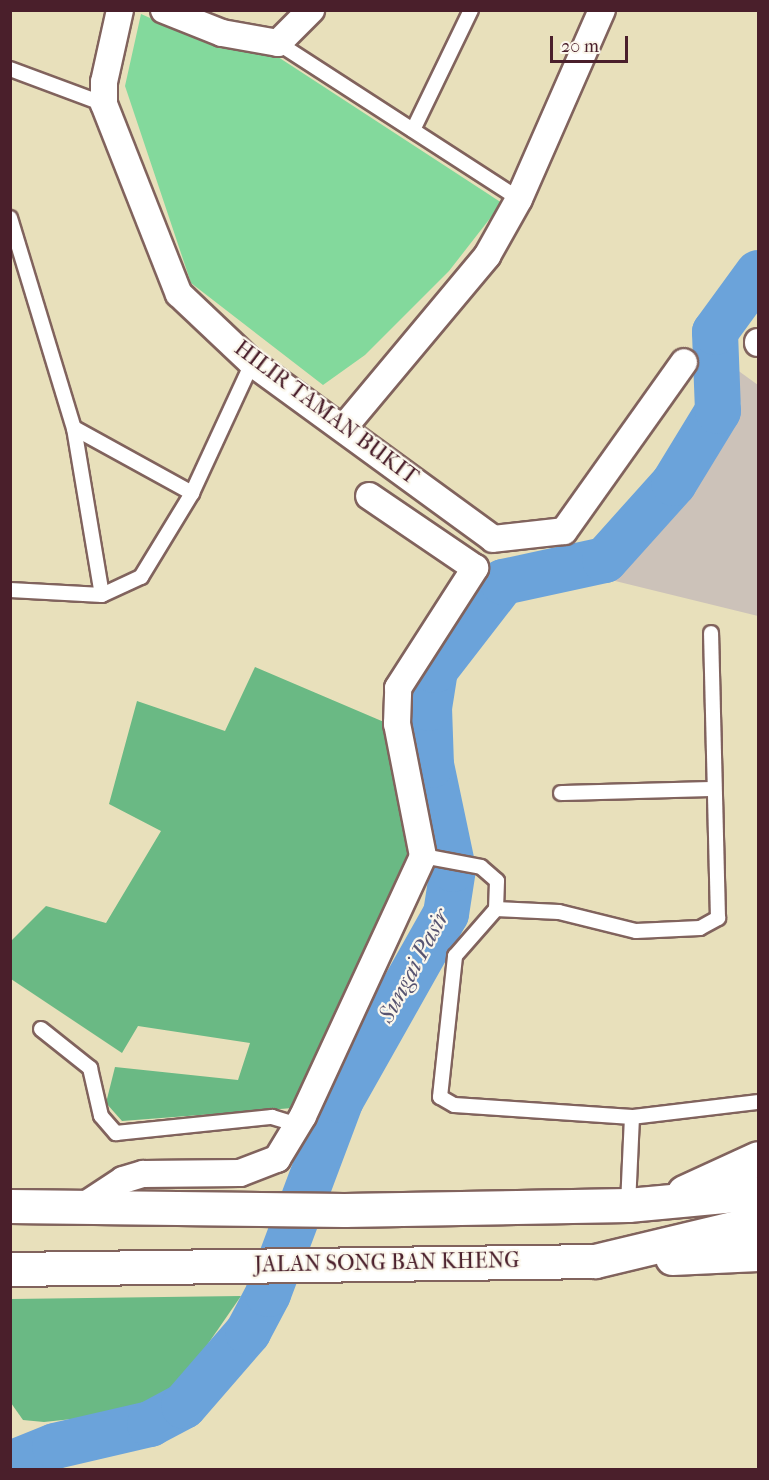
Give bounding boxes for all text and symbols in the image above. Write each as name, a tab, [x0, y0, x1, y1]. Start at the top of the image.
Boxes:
scale bar	[553, 24, 631, 62]
text: 20 m	[561, 36, 599, 57]
street label: HILIR TAMAN BUKIT	[229, 335, 423, 491]
water label: Sungai Pasir	[372, 904, 456, 1028]
street label: JALAN SONG BAN KHENG	[254, 1247, 520, 1279]

